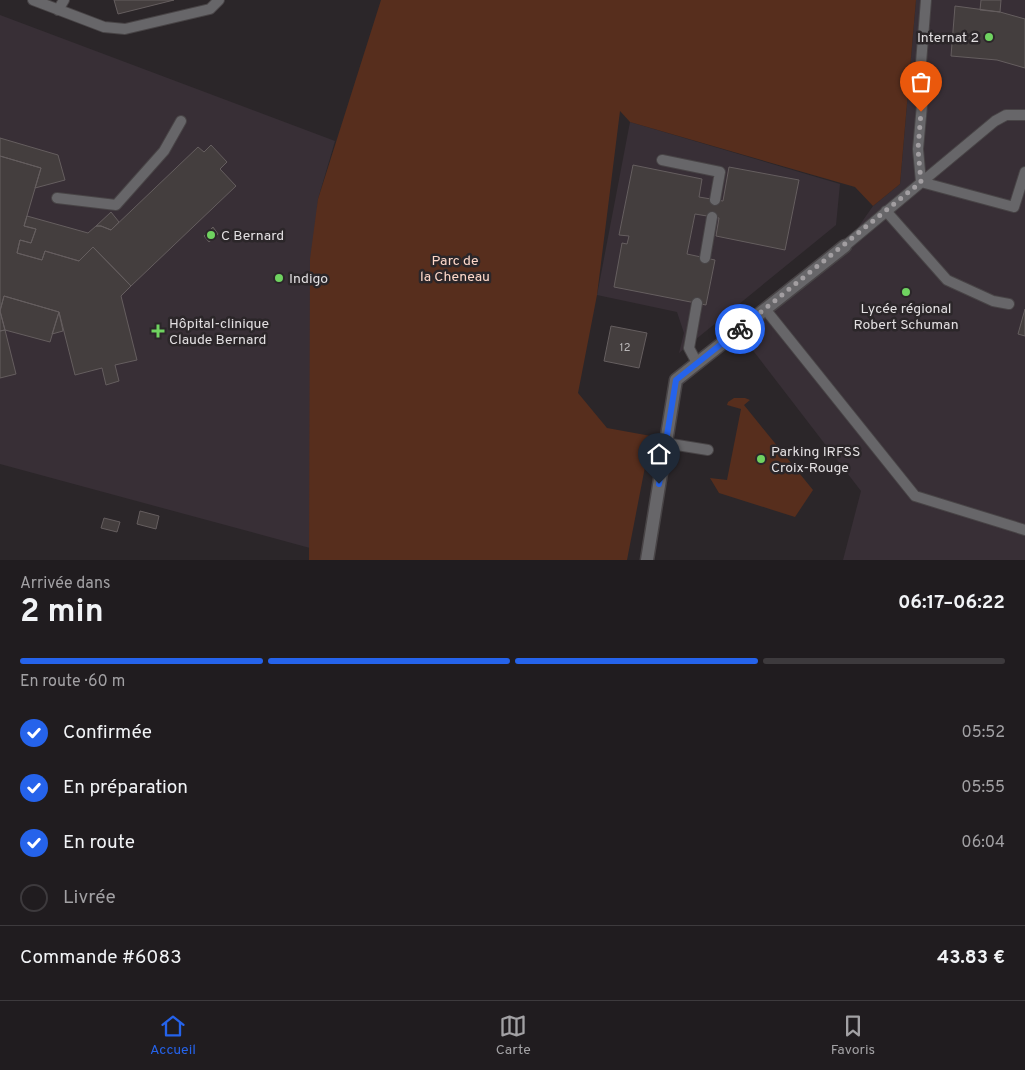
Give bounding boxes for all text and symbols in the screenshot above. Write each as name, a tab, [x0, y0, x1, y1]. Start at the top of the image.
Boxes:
place label: Internat 2	[917, 30, 979, 47]
marker: Internat 2	[983, 31, 995, 43]
pin	[900, 61, 942, 112]
icon: bag	[907, 68, 935, 96]
place label: C Bernard	[221, 228, 284, 245]
marker: C Bernard	[205, 229, 217, 241]
park label: Parc de la Cheneau	[420, 253, 490, 286]
place label: Indigo	[289, 271, 328, 288]
marker: Indigo	[273, 272, 285, 284]
marker: Lycée régional Robert Schuman	[900, 286, 912, 298]
place label: Lycée régional Robert Schuman	[853, 301, 959, 334]
courier	[715, 304, 765, 354]
icon: bike	[726, 315, 754, 343]
place label: Hôpital-clinique Claude Bernard	[169, 316, 269, 349]
marker: Hôpital-clinique Claude Bernard	[151, 324, 165, 338]
house number: 12	[620, 341, 630, 355]
pin	[638, 433, 680, 484]
icon: home	[645, 440, 673, 468]
place label: Parking IRFSS Croix-Rouge	[771, 444, 860, 477]
marker: Parking IRFSS Croix-Rouge	[755, 453, 767, 465]
text: Arrivée dans	[20, 574, 110, 594]
text: 06:17–06:22	[898, 591, 1005, 615]
text: 2 min	[20, 593, 104, 633]
text: En route · 60 m	[20, 672, 125, 692]
icon: check	[20, 719, 48, 747]
text: Confirmée	[63, 721, 152, 745]
text: 05:52	[962, 723, 1005, 743]
icon: check	[20, 774, 48, 802]
text: En préparation	[63, 776, 188, 800]
text: 05:55	[961, 778, 1005, 798]
icon: check	[20, 829, 48, 857]
text: En route	[63, 831, 135, 855]
text: 06:04	[961, 833, 1005, 853]
text: Livrée	[63, 886, 116, 910]
text: Commande #6083	[20, 946, 182, 970]
text: 43.83 €	[937, 946, 1005, 970]
tab: Accueil	[150, 1012, 196, 1059]
tab: Carte	[496, 1012, 531, 1059]
tab: Favoris	[831, 1012, 875, 1059]

